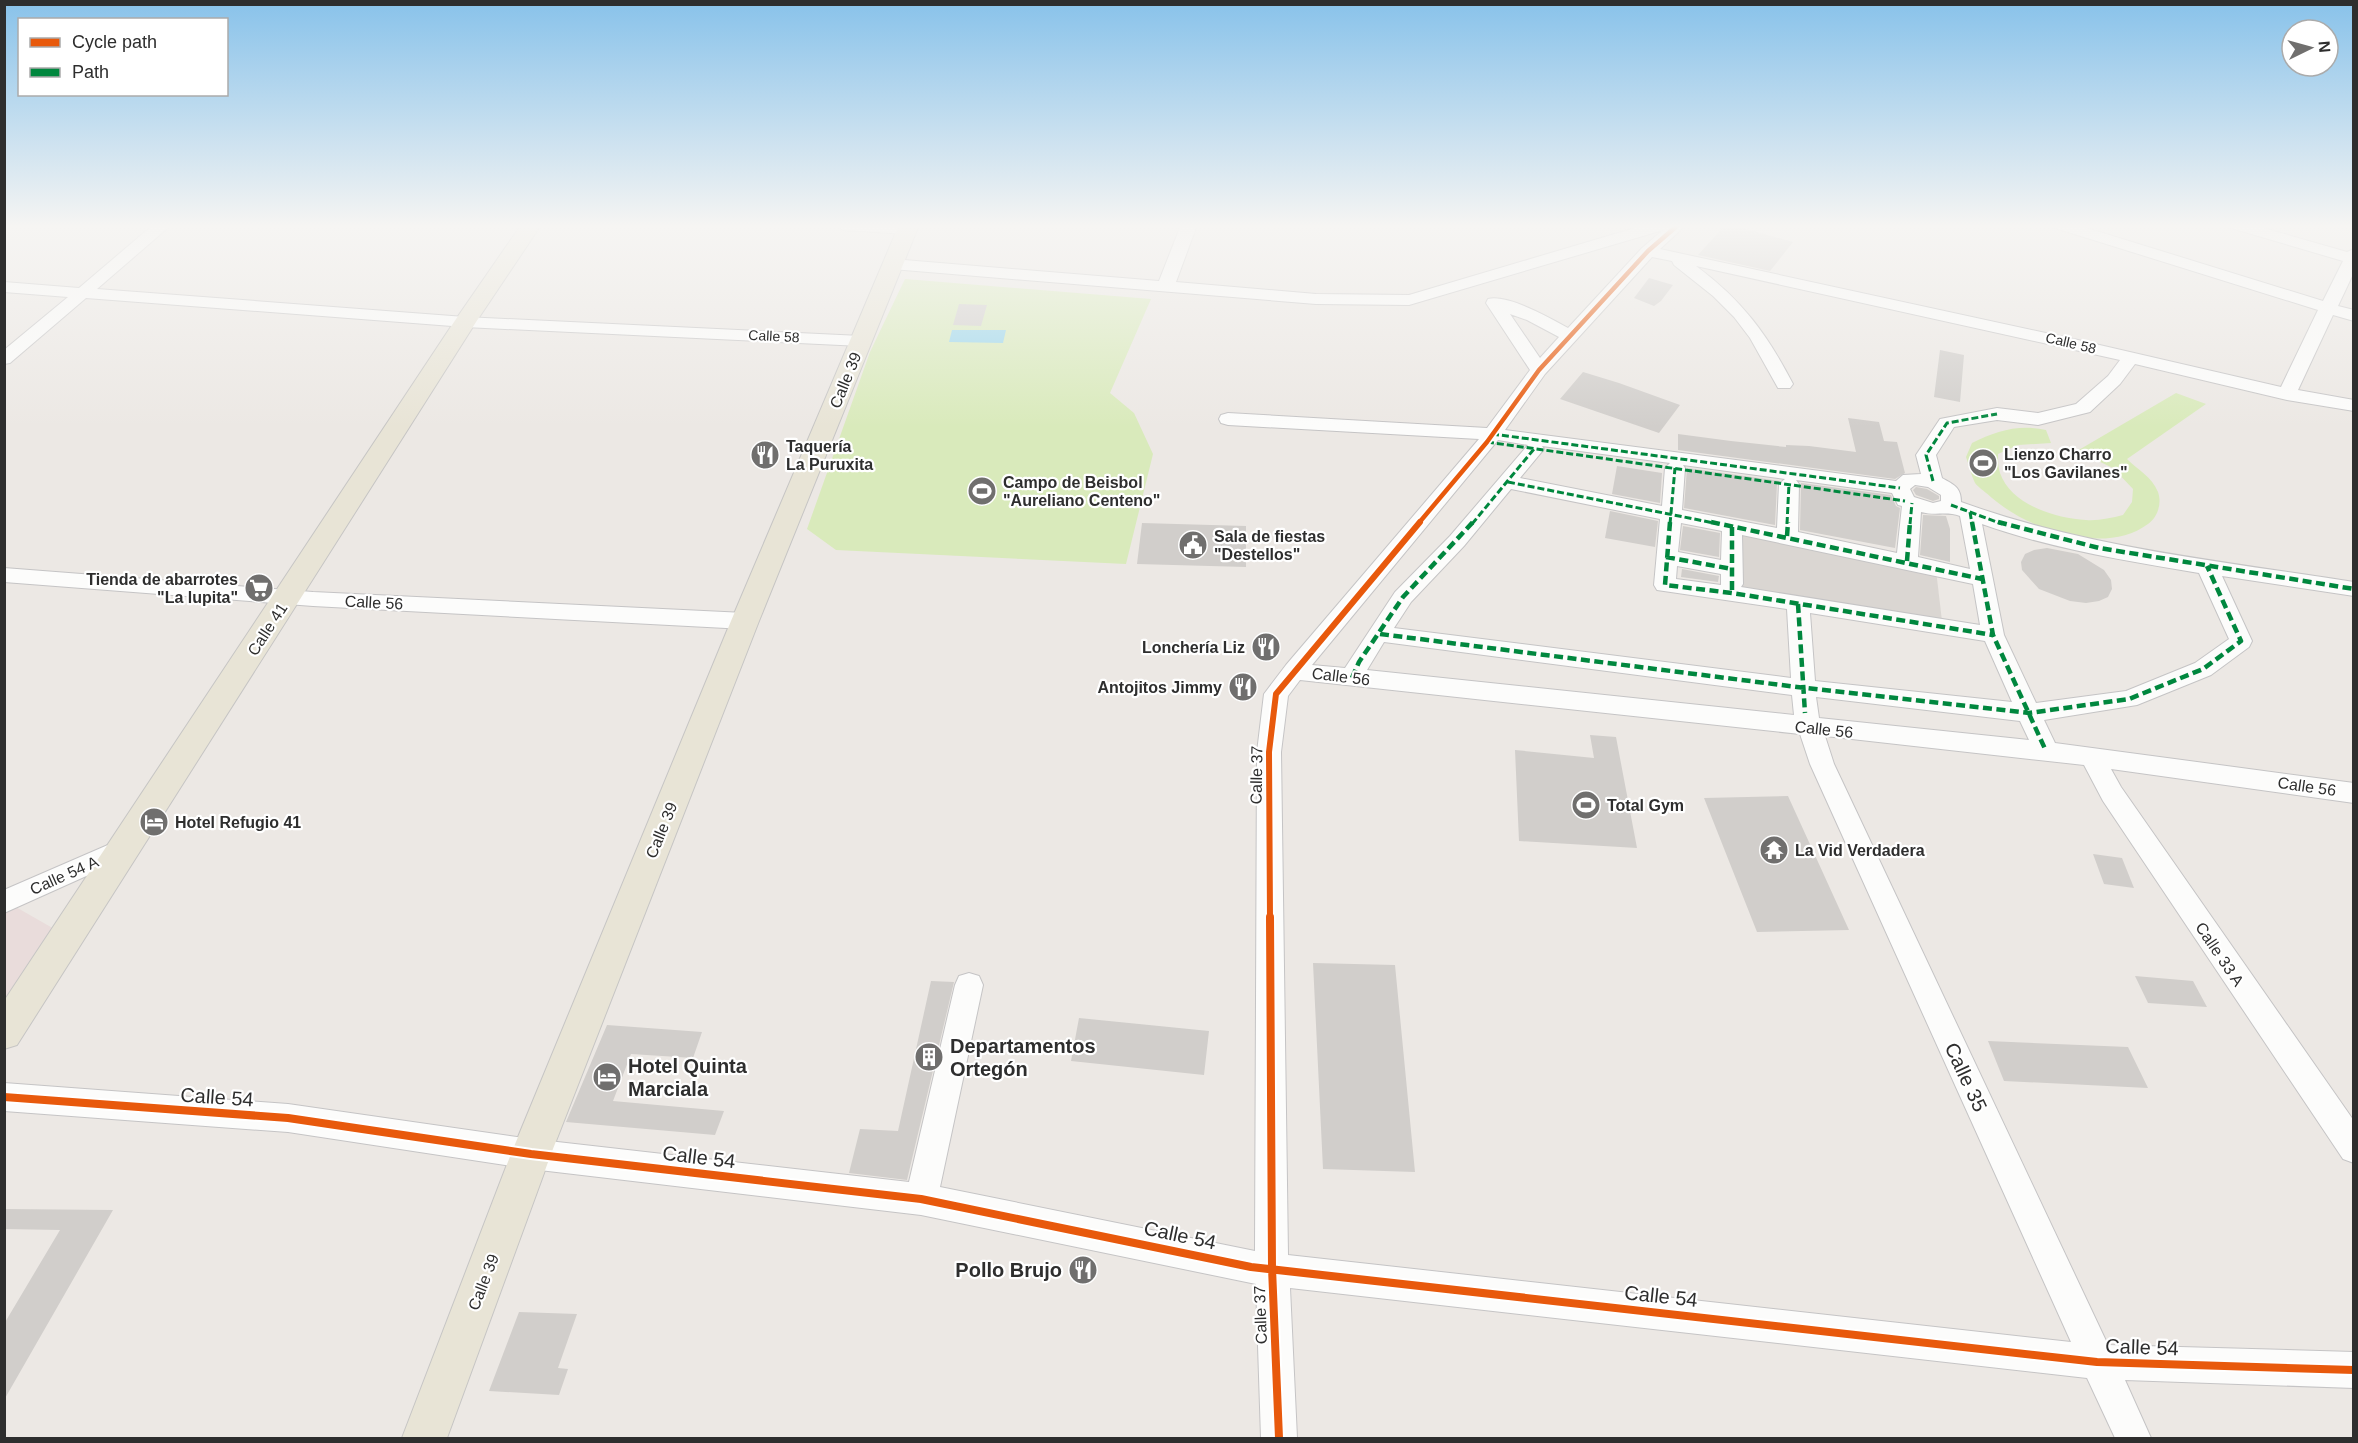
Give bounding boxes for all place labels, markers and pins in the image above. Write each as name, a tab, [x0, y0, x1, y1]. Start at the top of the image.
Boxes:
place label: Taquería La Puruxita	[786, 438, 873, 473]
restaurant icon: Taquería La Puruxita	[749, 439, 781, 471]
place label: Lienzo Charro "Los Gavilanes"	[2004, 446, 2128, 481]
sports icon: Lienzo Charro "Los Gavilanes"	[1967, 447, 1999, 479]
place label: Campo de Beisbol "Aureliano Centeno"	[1003, 474, 1160, 509]
sports icon: Campo de Beisbol "Aureliano Centeno"	[966, 475, 998, 507]
place label: Sala de fiestas "Destellos"	[1214, 528, 1325, 563]
public building icon: Sala de fiestas "Destellos"	[1177, 529, 1209, 561]
place label: Tienda de abarrotes "La lupita"	[86, 571, 238, 606]
supermarket icon: Tienda de abarrotes "La lupita"	[243, 572, 275, 604]
restaurant icon: Lonchería Liz	[1250, 631, 1282, 663]
place label: Lonchería Liz	[1142, 639, 1245, 656]
restaurant icon: Antojitos Jimmy	[1227, 671, 1259, 703]
place label: Antojitos Jimmy	[1098, 679, 1222, 696]
sports icon: Total Gym	[1570, 789, 1602, 821]
place label: Total Gym	[1607, 797, 1684, 814]
hotel icon: Hotel Refugio 41	[138, 806, 170, 838]
place label: Hotel Refugio 41	[175, 814, 301, 831]
temple icon: La Vid Verdadera	[1758, 834, 1790, 866]
place label: La Vid Verdadera	[1795, 842, 1925, 859]
place label: Departamentos Ortegón	[950, 1035, 1096, 1080]
building icon: Departamentos Ortegón	[913, 1041, 945, 1073]
place label: Hotel Quinta Marciala	[628, 1055, 748, 1100]
hotel icon: Hotel Quinta Marciala	[591, 1061, 623, 1093]
restaurant icon: Pollo Brujo	[1067, 1254, 1099, 1286]
place label: Pollo Brujo	[955, 1259, 1062, 1281]

